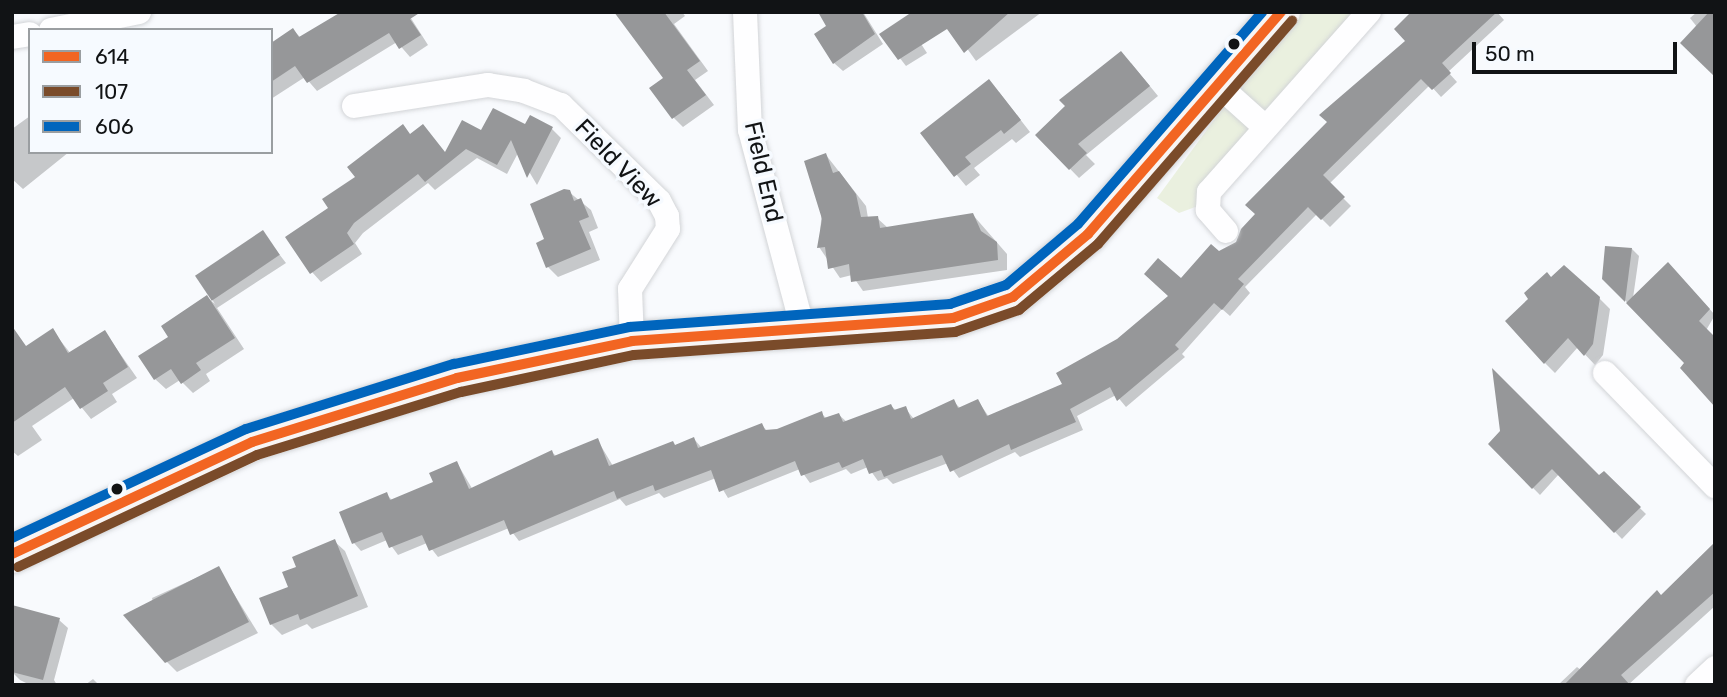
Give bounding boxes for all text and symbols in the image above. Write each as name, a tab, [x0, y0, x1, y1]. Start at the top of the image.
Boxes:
legend	[28, 28, 273, 154]
scale bar	[1475, 28, 1680, 72]
unlabelled marker	[1227, 37, 1241, 51]
text: 50 m	[1485, 41, 1535, 66]
text: 614	[95, 44, 129, 69]
text: 107	[95, 79, 128, 104]
street label: Field View	[568, 113, 668, 215]
text: 606	[95, 114, 134, 139]
street label: Field End	[737, 119, 789, 225]
unlabelled marker	[110, 482, 124, 496]

